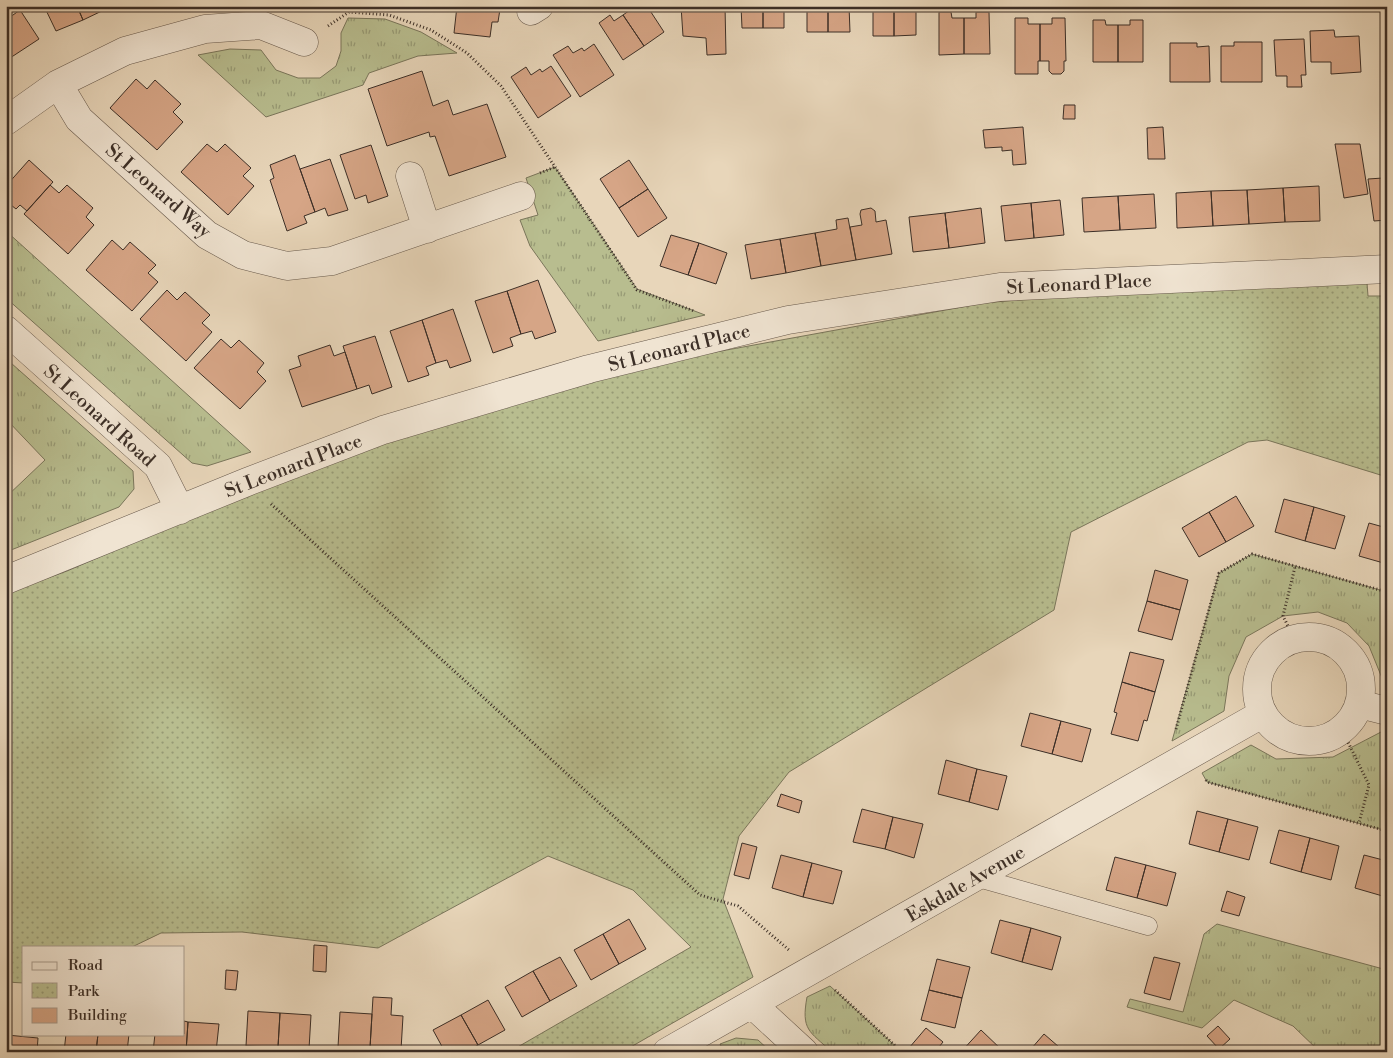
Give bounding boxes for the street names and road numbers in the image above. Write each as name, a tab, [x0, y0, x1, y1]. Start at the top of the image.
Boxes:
street label: St Leonard Way	[100, 138, 217, 244]
street label: St Leonard Place	[1006, 268, 1152, 300]
street label: St Leonard Place	[606, 319, 753, 377]
street label: St Leonard Road	[38, 359, 160, 472]
street label: St Leonard Place	[221, 429, 366, 503]
street label: Eskdale Avenue	[902, 840, 1029, 928]

